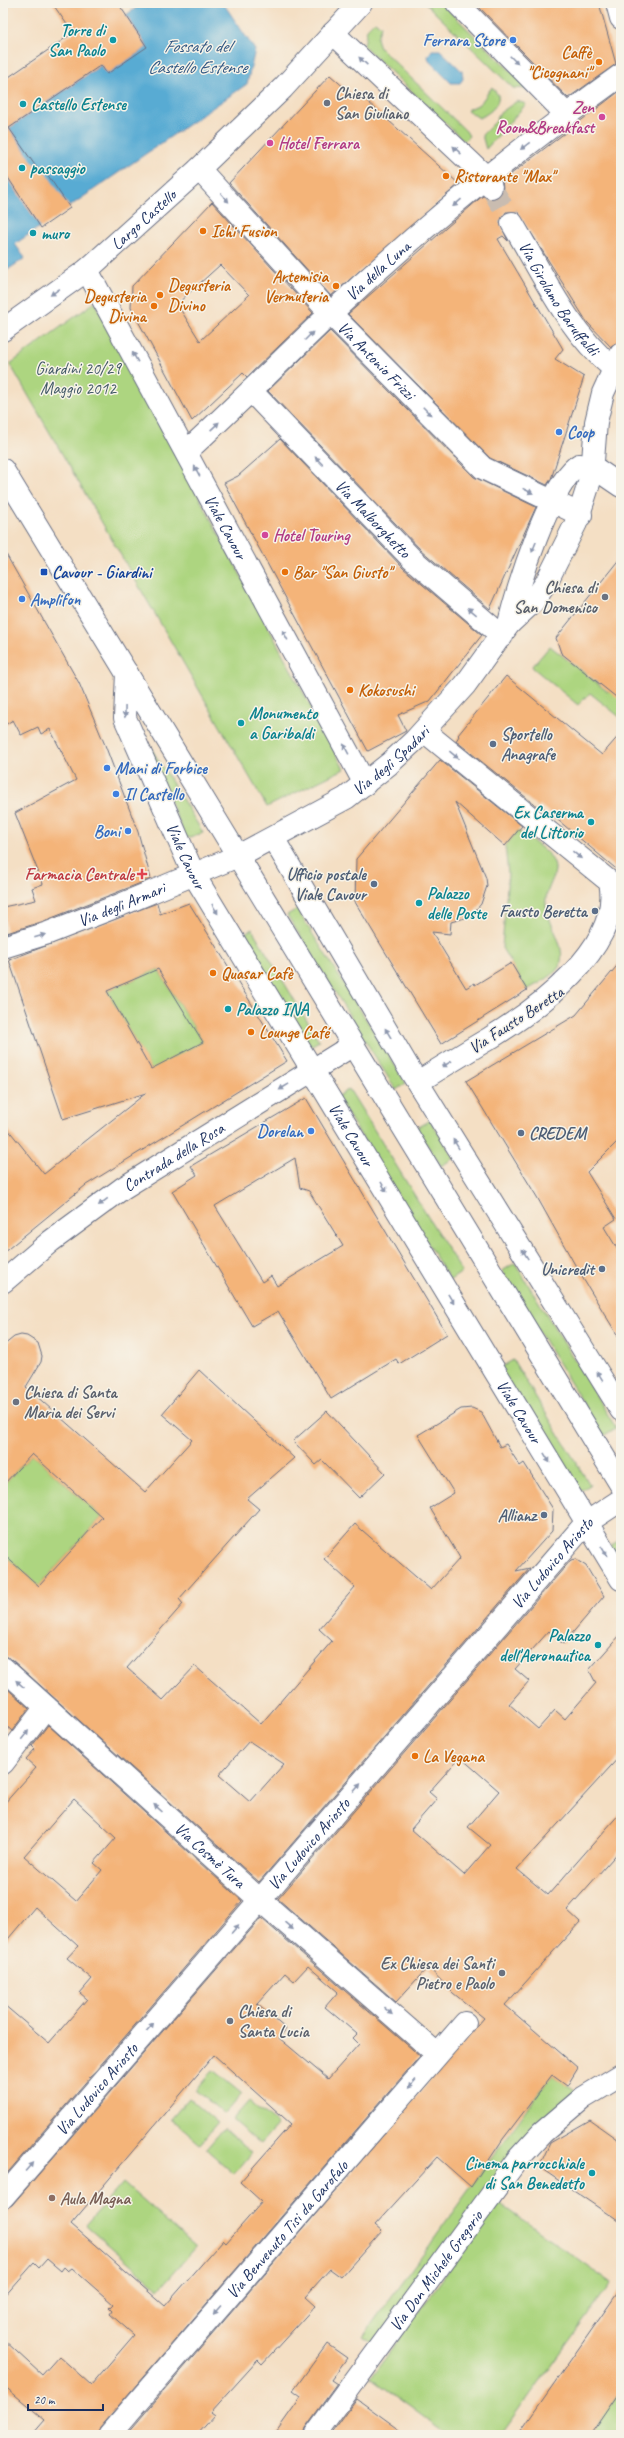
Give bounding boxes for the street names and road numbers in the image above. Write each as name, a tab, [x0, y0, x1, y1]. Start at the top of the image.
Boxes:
street label: Largo Castello	[106, 183, 182, 254]
street label: Via della Luna	[341, 234, 416, 305]
street label: Via Girolamo Baruffaldi	[514, 237, 605, 361]
street label: Via Antonio Frizzi	[333, 317, 421, 405]
street label: Via Malborghetto	[331, 475, 416, 563]
street label: Viale Cavour	[200, 491, 253, 565]
street label: Via degli Spadari	[348, 720, 435, 800]
street label: Viale Cavour	[162, 820, 212, 895]
street label: Via degli Armari	[75, 876, 171, 931]
street label: Via Fausto Beretta	[465, 981, 568, 1058]
street label: Viale Cavour	[324, 1099, 380, 1172]
street label: Contrada della Rosa	[119, 1116, 229, 1196]
street label: Viale Cavour	[492, 1376, 548, 1449]
street label: Via Ludovico Ariosto	[506, 1511, 597, 1613]
street label: Via Ludovico Ariosto	[263, 1793, 355, 1894]
street label: Via Cosmè Tura	[170, 1818, 251, 1893]
street label: Via Ludovico Ariosto	[51, 2038, 143, 2139]
street label: Via Benvenuto Tisi da Garofalo	[221, 2155, 353, 2303]
street label: Via Don Michele Gregorio	[384, 2205, 488, 2335]

